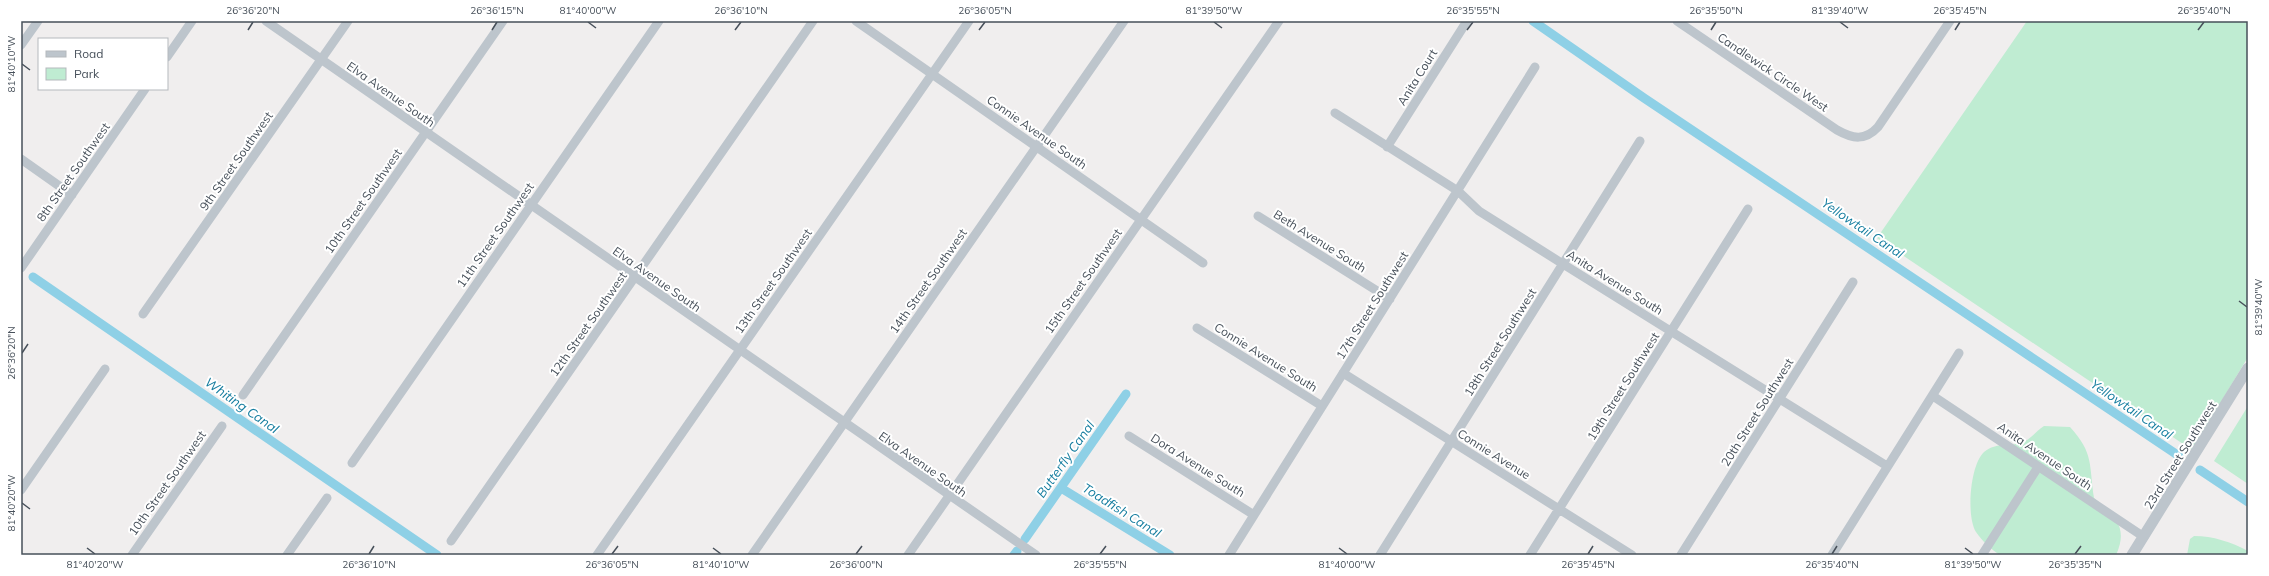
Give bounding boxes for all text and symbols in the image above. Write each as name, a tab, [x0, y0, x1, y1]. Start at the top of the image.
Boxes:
text: 26°36'20"N	[226, 4, 280, 17]
text: 26°36'15"N	[470, 4, 524, 17]
text: 81°40'00"W	[560, 4, 616, 17]
text: 26°36'10"N	[714, 4, 768, 17]
text: 26°36'05"N	[958, 4, 1012, 17]
text: 81°39'50"W	[1186, 4, 1242, 17]
text: 26°35'55"N	[1446, 4, 1500, 17]
text: 26°35'50"N	[1689, 4, 1743, 17]
text: 81°39'40"W	[1812, 4, 1868, 17]
text: 26°35'45"N	[1933, 4, 1987, 17]
text: 26°35'40"N	[2177, 4, 2231, 17]
street label: Candlewick Circle West	[1715, 29, 1831, 115]
text: 81°40'10"W	[5, 36, 18, 92]
legend	[38, 38, 168, 90]
text: Road	[74, 46, 103, 61]
street label: Anita Court	[1394, 46, 1440, 108]
street label: Elva Avenue South	[344, 58, 438, 130]
text: Park	[74, 66, 100, 81]
street label: Connie Avenue South	[984, 92, 1090, 172]
street label: 9th Street Southwest	[196, 109, 276, 213]
street label: 8th Street Southwest	[33, 120, 113, 224]
street label: 10th Street Southwest	[321, 146, 405, 256]
street label: 11th Street Southwest	[453, 180, 537, 290]
water label: Yellowtail Canal	[1819, 195, 1908, 262]
street label: Beth Avenue South	[1271, 206, 1369, 276]
street label: 13th Street Southwest	[731, 226, 815, 336]
street label: 14th Street Southwest	[886, 226, 970, 336]
street label: 15th Street Southwest	[1041, 226, 1125, 336]
street label: Elva Avenue South	[610, 243, 704, 315]
street label: Anita Avenue South	[1564, 246, 1666, 318]
street label: 17th Street Southwest	[1333, 248, 1411, 362]
street label: 12th Street Southwest	[546, 269, 630, 379]
text: 81°39'40"W	[2252, 279, 2265, 335]
street label: 18th Street Southwest	[1461, 285, 1539, 399]
street label: Connie Avenue South	[1212, 319, 1320, 395]
text: 26°36'20"N	[5, 326, 18, 380]
street label: 19th Street Southwest	[1584, 329, 1662, 443]
street label: 20th Street Southwest	[1718, 355, 1796, 469]
water label: Whiting Canal	[202, 374, 283, 437]
water label: Yellowtail Canal	[2088, 376, 2177, 443]
street label: 23rd Street Southwest	[2141, 398, 2219, 512]
water label: Butterfly Canal	[1033, 417, 1098, 501]
street label: Anita Avenue South	[1995, 419, 2095, 493]
street label: Connie Avenue	[1455, 426, 1533, 482]
street label: 10th Street Southwest	[125, 428, 209, 538]
street label: Elva Avenue South	[876, 428, 970, 500]
street label: Dora Avenue South	[1148, 430, 1248, 500]
text: 81°40'20"W	[5, 475, 18, 531]
water label: Toadfish Canal	[1080, 479, 1165, 541]
text: 81°40'20"W	[67, 558, 123, 571]
text: 26°36'10"N	[342, 558, 396, 571]
text: 26°36'05"N	[585, 558, 639, 571]
text: 81°40'10"W	[693, 558, 749, 571]
text: 26°36'00"N	[829, 558, 883, 571]
text: 26°35'55"N	[1073, 558, 1127, 571]
text: 81°40'00"W	[1319, 558, 1375, 571]
text: 26°35'45"N	[1561, 558, 1615, 571]
text: 26°35'40"N	[1805, 558, 1859, 571]
text: 81°39'50"W	[1945, 558, 2001, 571]
text: 26°35'35"N	[2048, 558, 2102, 571]

